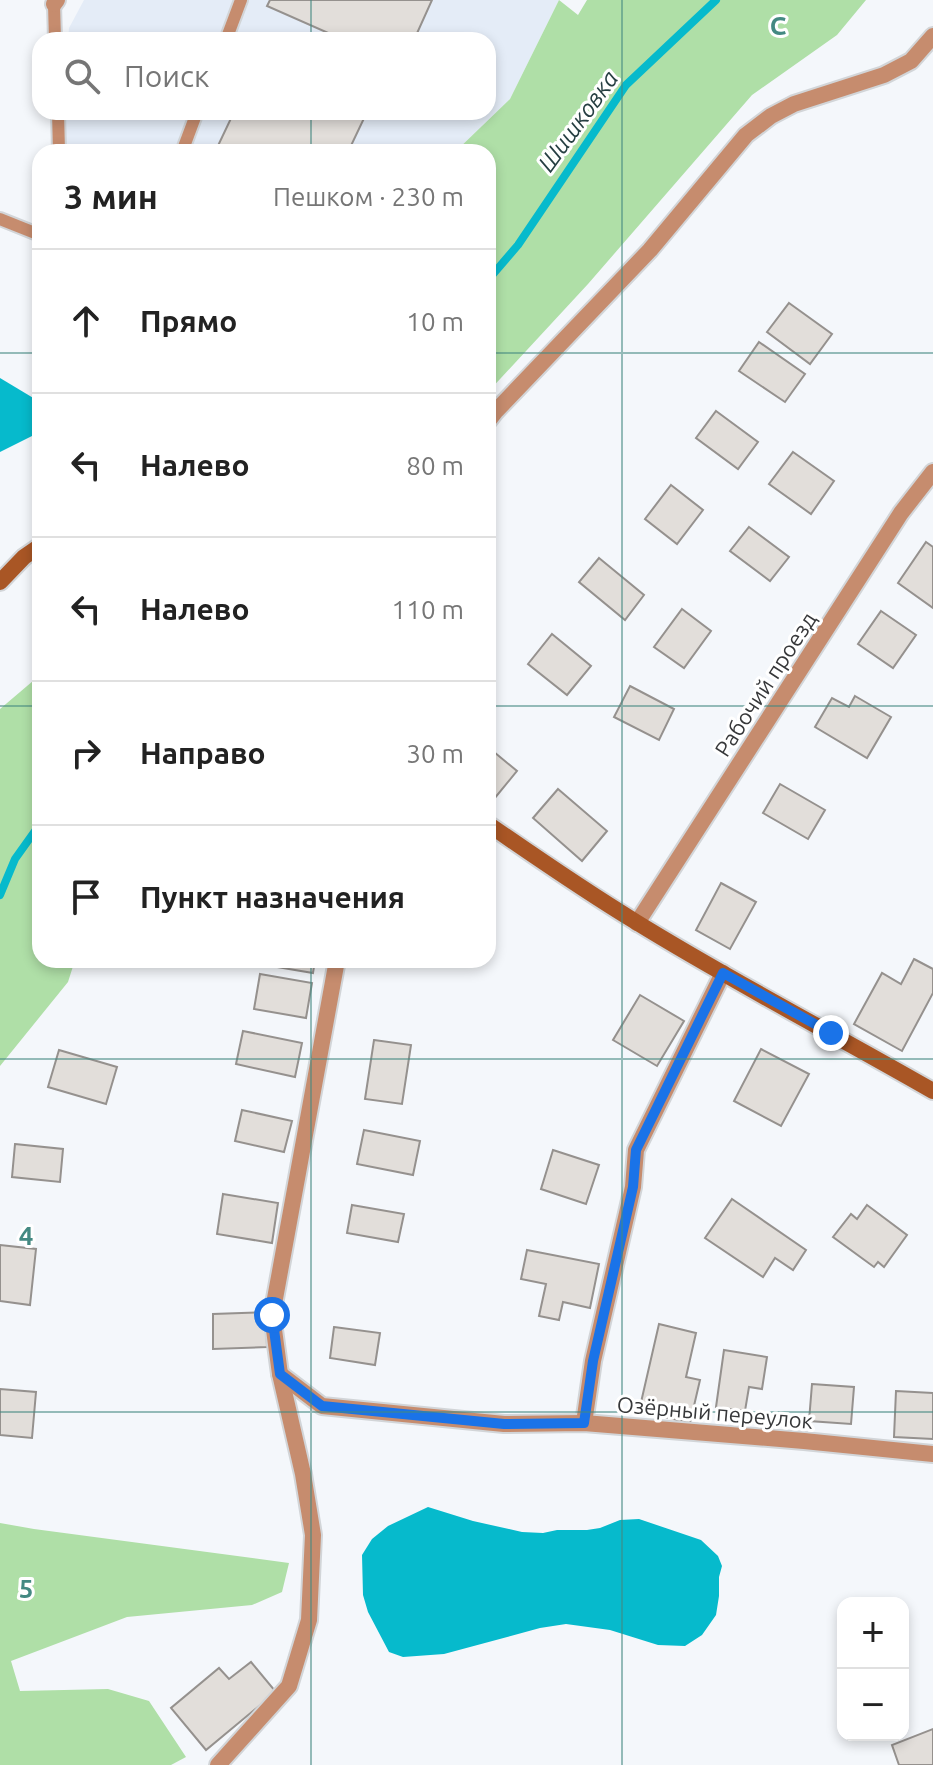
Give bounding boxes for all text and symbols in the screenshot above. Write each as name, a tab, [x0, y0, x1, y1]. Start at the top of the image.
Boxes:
text: C	[770, 11, 787, 40]
search box	[32, 32, 496, 120]
icon: search	[60, 54, 104, 98]
text: Поиск	[124, 59, 209, 93]
water label: Шишковка	[532, 65, 624, 177]
text: 3 мин	[64, 177, 158, 215]
text: Пешком · 230 m	[273, 182, 464, 211]
icon: ahead	[64, 299, 108, 343]
text: Прямо	[140, 304, 237, 338]
text: 10 m	[406, 307, 464, 336]
icon: left	[64, 443, 108, 487]
text: Налево	[140, 448, 250, 482]
text: 80 m	[406, 451, 464, 480]
icon: left	[64, 587, 108, 631]
text: Налево	[140, 592, 250, 626]
text: 110 m	[392, 595, 464, 624]
street label: Рабочий проезд	[709, 607, 821, 761]
icon: right	[64, 731, 108, 775]
text: Направо	[140, 736, 266, 770]
text: 30 m	[406, 739, 464, 768]
icon: arrive	[64, 875, 108, 919]
text: Пункт назначения	[140, 880, 405, 914]
route end	[813, 1015, 849, 1051]
text: 4	[19, 1221, 33, 1250]
route start	[254, 1297, 290, 1333]
street label: Озёрный переулок	[616, 1391, 814, 1433]
text: 5	[19, 1574, 33, 1603]
map controls	[837, 1597, 909, 1741]
button: +	[837, 1597, 909, 1669]
button: −	[837, 1669, 909, 1741]

